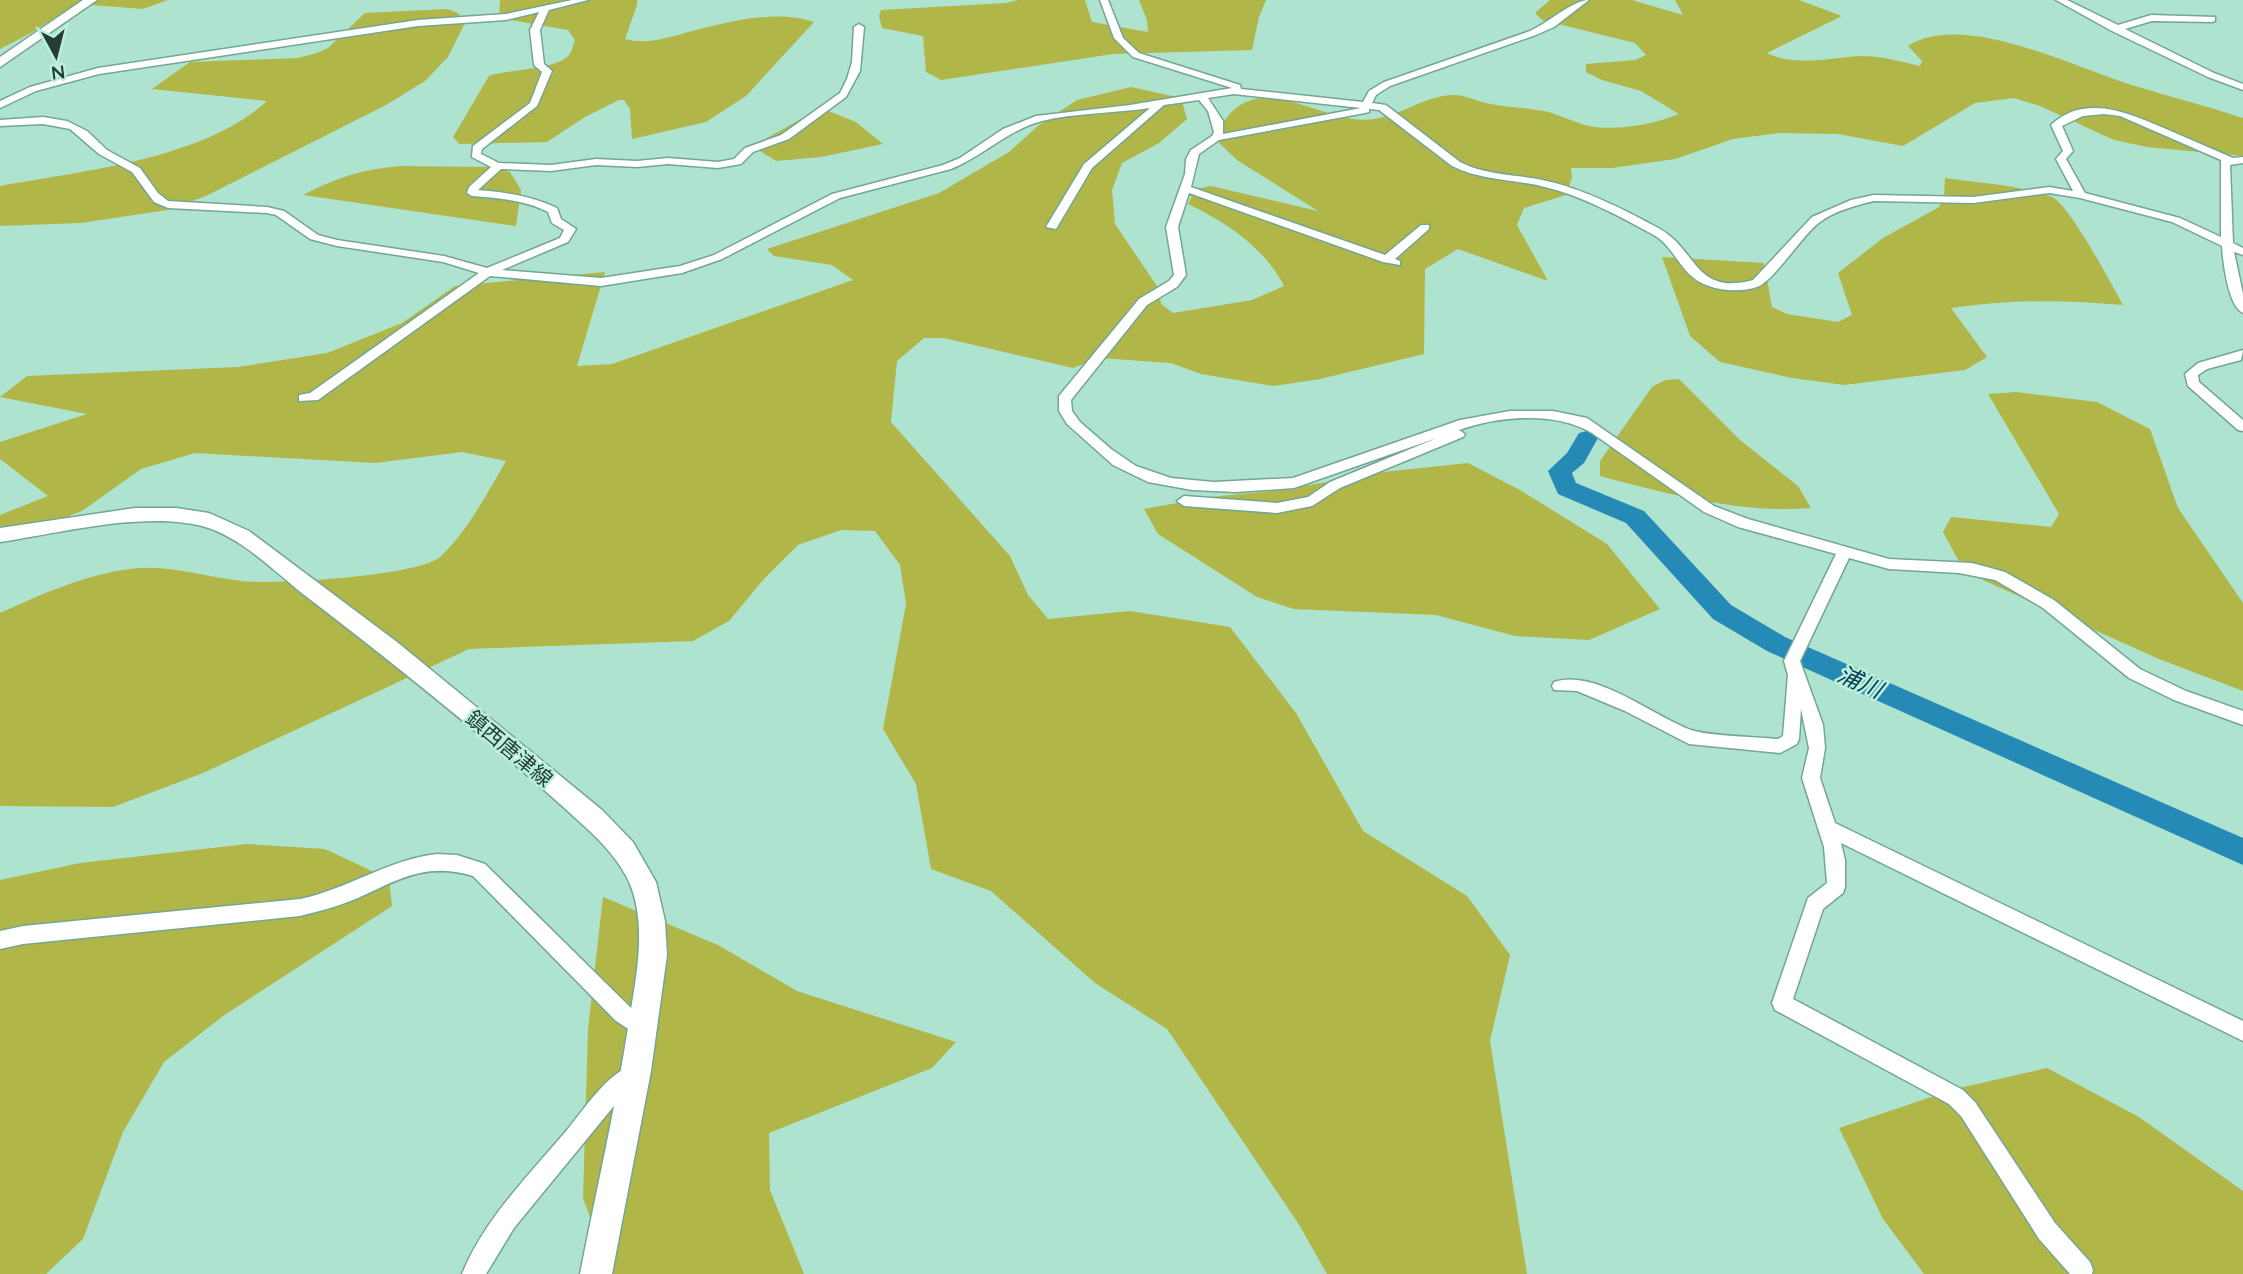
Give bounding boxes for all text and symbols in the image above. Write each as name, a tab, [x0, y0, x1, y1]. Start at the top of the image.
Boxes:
north arrow	[21, 21, 91, 91]
text: N	[50, 60, 66, 86]
water label: 浦川	[1833, 659, 1890, 705]
street label: 鎮西唐津線	[461, 705, 558, 792]

